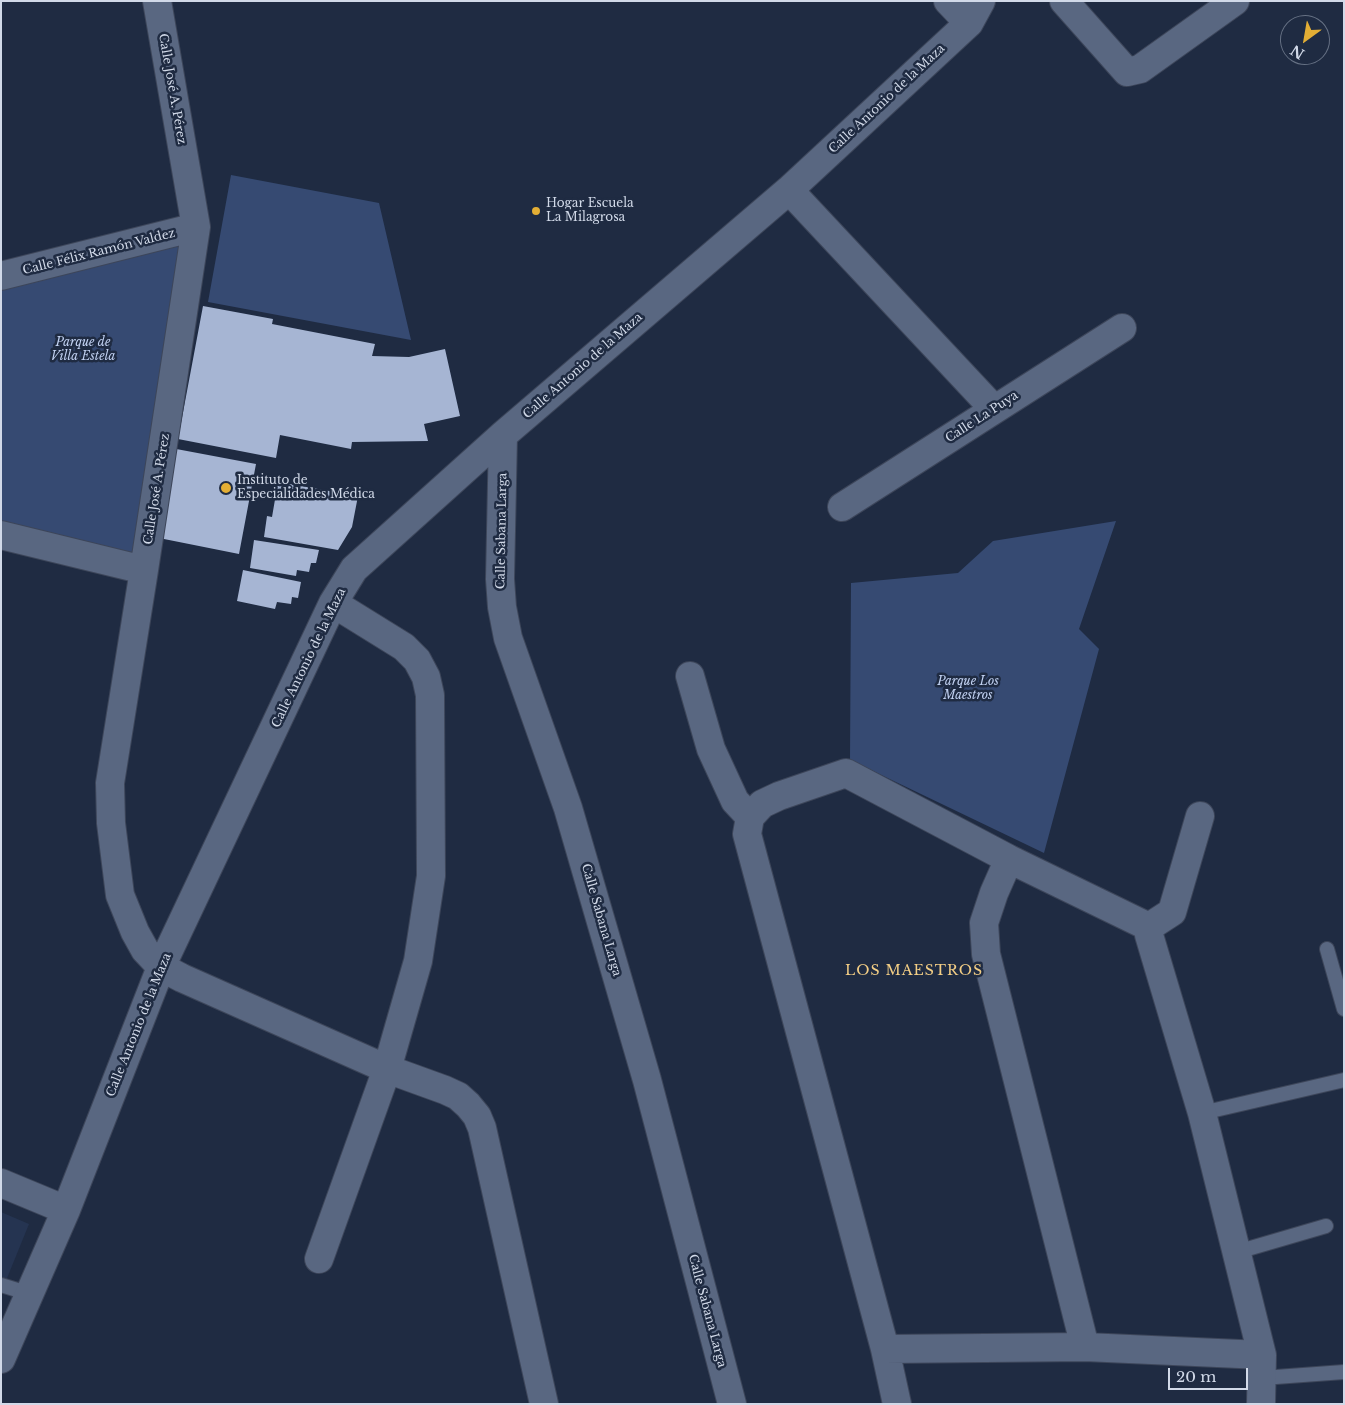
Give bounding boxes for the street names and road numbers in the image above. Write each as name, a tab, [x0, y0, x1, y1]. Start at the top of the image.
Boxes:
street label: Calle José A. Pérez	[155, 32, 189, 146]
street label: Calle Antonio de la Maza	[826, 41, 948, 157]
street label: Calle Félix Ramón Valdez	[21, 226, 177, 278]
street label: Calle Antonio de la Maza	[520, 310, 646, 422]
street label: Calle La Puya	[943, 388, 1021, 446]
street label: Calle José A. Pérez	[141, 432, 173, 546]
street label: Calle Sabana Larga	[494, 473, 510, 589]
street label: Calle Antonio de la Maza	[269, 586, 349, 730]
street label: Calle Sabana Larga	[578, 862, 624, 978]
street label: Calle Antonio de la Maza	[104, 951, 174, 1099]
street label: Calle Sabana Larga	[685, 1253, 729, 1369]

